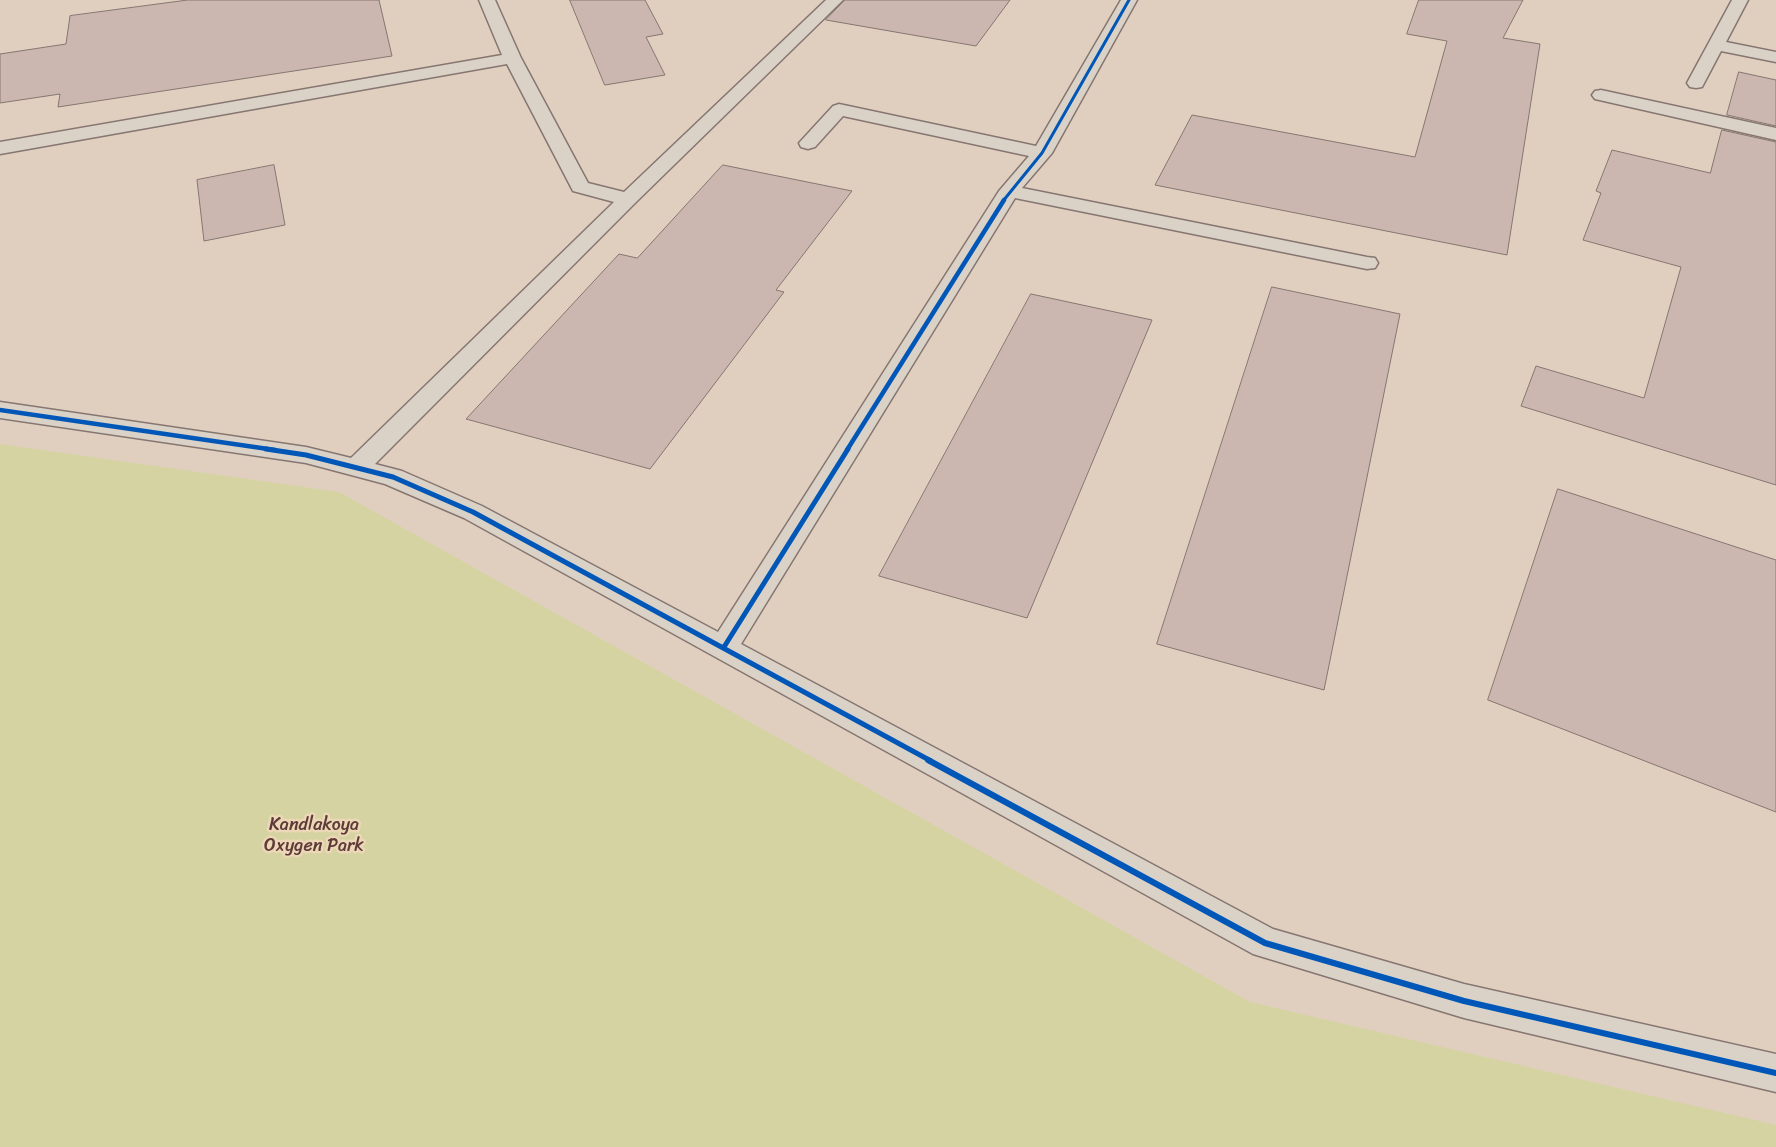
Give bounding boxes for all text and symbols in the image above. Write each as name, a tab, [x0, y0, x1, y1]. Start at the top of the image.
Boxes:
park label: Kandlakoya Oxygen Park	[264, 814, 364, 856]

